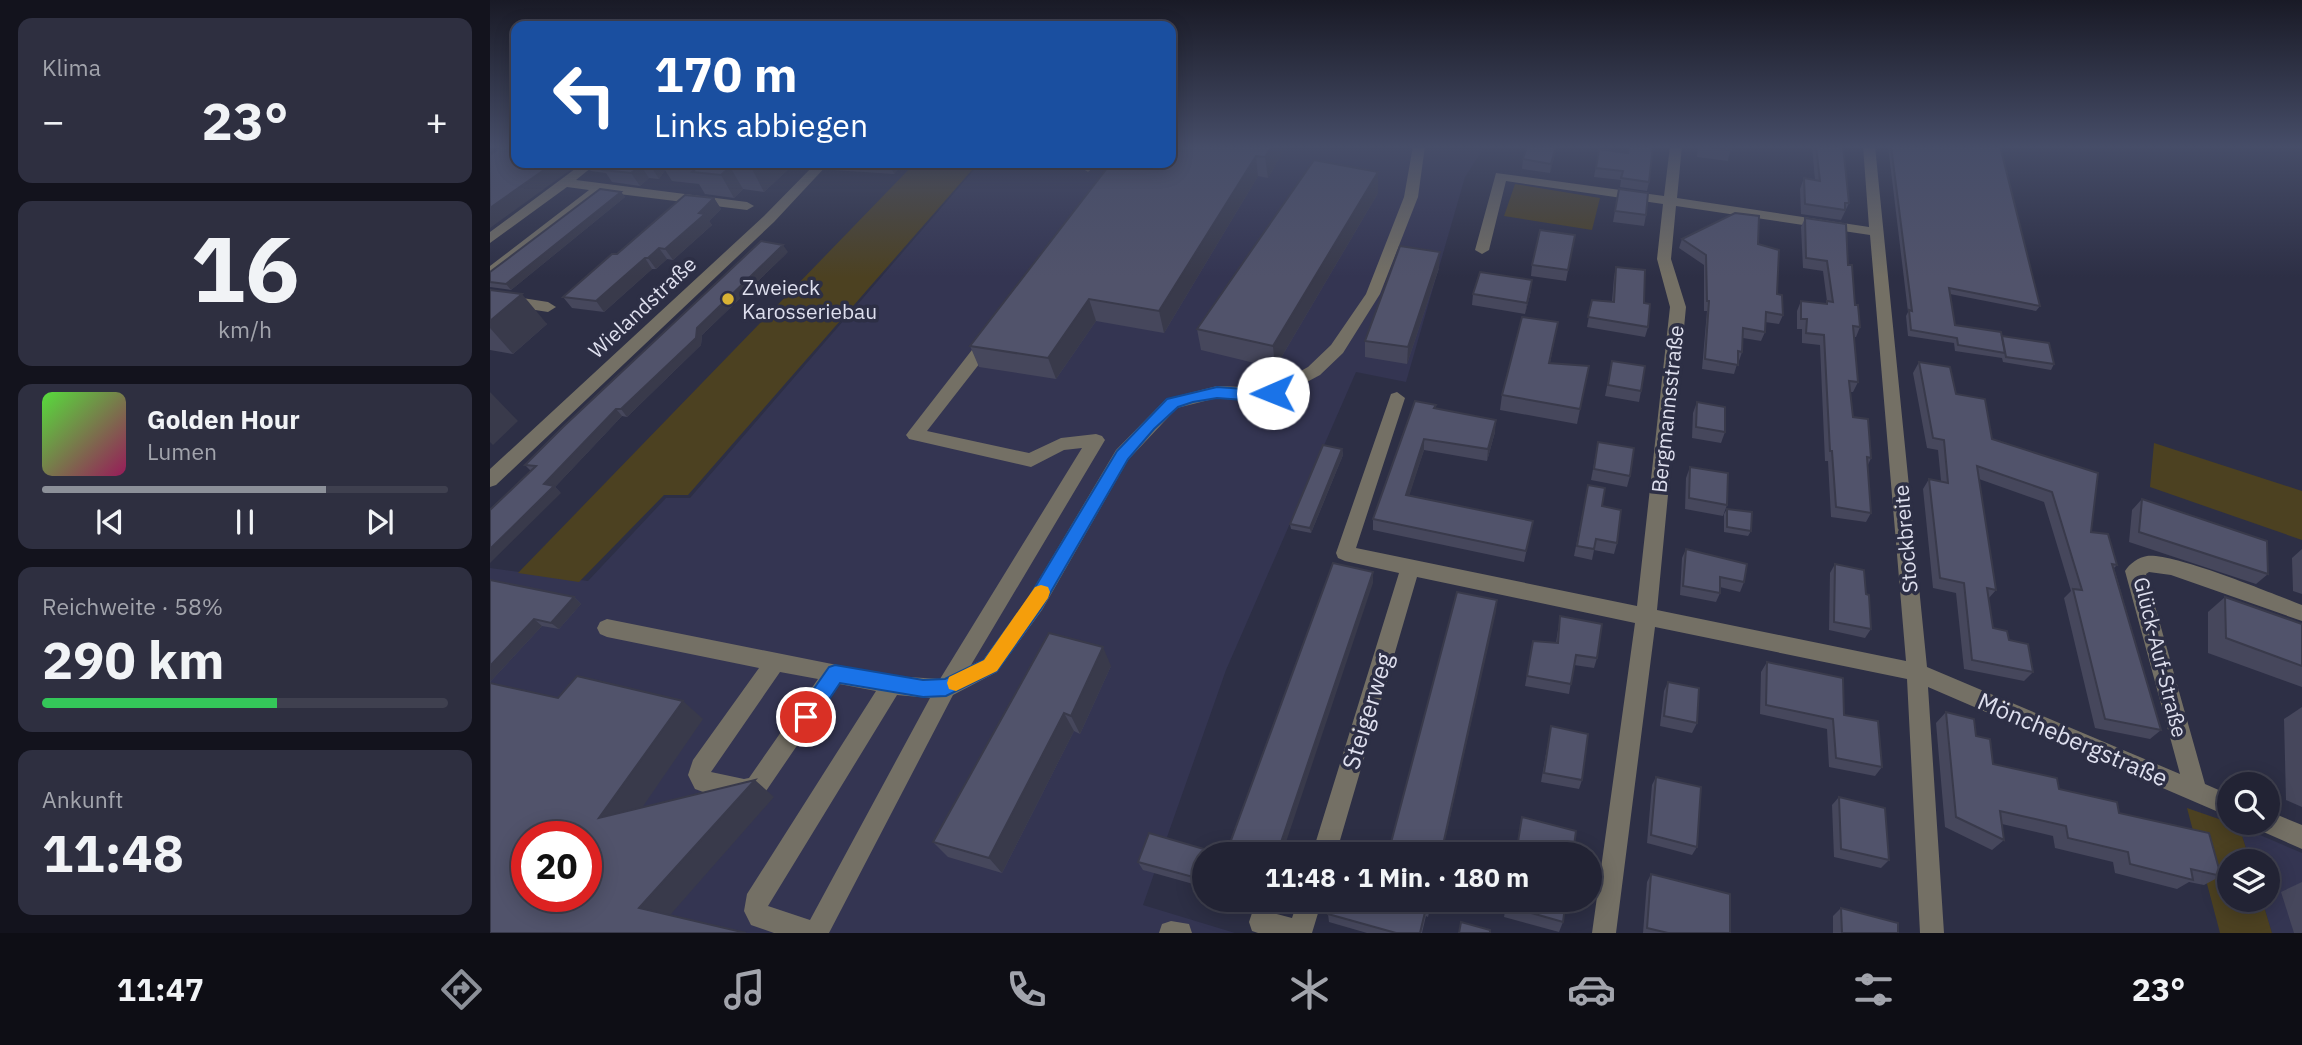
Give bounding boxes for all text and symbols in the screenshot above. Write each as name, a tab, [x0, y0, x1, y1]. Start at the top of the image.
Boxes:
text: 170 m	[654, 42, 798, 105]
icon: left	[539, 49, 630, 140]
text: Klima	[42, 52, 101, 82]
text: 23°	[202, 87, 288, 154]
text: −	[42, 96, 65, 145]
text: +	[425, 96, 448, 145]
text: Links abbiegen	[654, 104, 868, 146]
text: 16	[190, 209, 300, 327]
street label: Wielandstraße	[582, 250, 702, 364]
place label: Zweieck Karosseriebau	[742, 273, 877, 325]
marker: Zweieck Karosseriebau	[720, 291, 736, 307]
text: km/h	[218, 314, 272, 344]
street label: Bergmannsstraße	[1644, 324, 1690, 494]
position arrow	[1236, 356, 1310, 430]
text: Golden Hour	[147, 402, 300, 436]
text: Lumen	[147, 436, 217, 466]
street label: Stockbreite	[1886, 484, 1924, 594]
icon: previous	[91, 503, 129, 541]
icon: pause	[226, 503, 264, 541]
icon: next	[361, 503, 399, 541]
street label: Glück-Auf-Straße	[2128, 574, 2194, 740]
text: Reichweite · 58%	[42, 591, 223, 621]
text: 290 km	[42, 626, 224, 693]
street label: Steigerweg	[1334, 649, 1400, 773]
street label: Mönchebergstraße	[1973, 685, 2173, 793]
pin	[776, 687, 836, 747]
icon: arrive	[787, 698, 825, 736]
map controls	[2217, 772, 2280, 912]
button: search	[2217, 772, 2280, 835]
text: Ankunft	[42, 784, 123, 814]
text: 11:48	[42, 819, 184, 886]
speed limit sign: 20	[511, 821, 602, 912]
button: layers	[2217, 849, 2280, 912]
text: 11:48 · 1 Min. · 180 m	[1265, 860, 1529, 894]
icon: directions	[437, 965, 486, 1014]
icon: music	[720, 965, 769, 1014]
icon: phone	[1002, 965, 1051, 1014]
icon: climate	[1285, 965, 1334, 1014]
icon: car	[1567, 965, 1616, 1014]
icon: filters	[1849, 965, 1898, 1014]
text: 11:47	[117, 968, 204, 1010]
text: 23°	[2132, 968, 2185, 1010]

